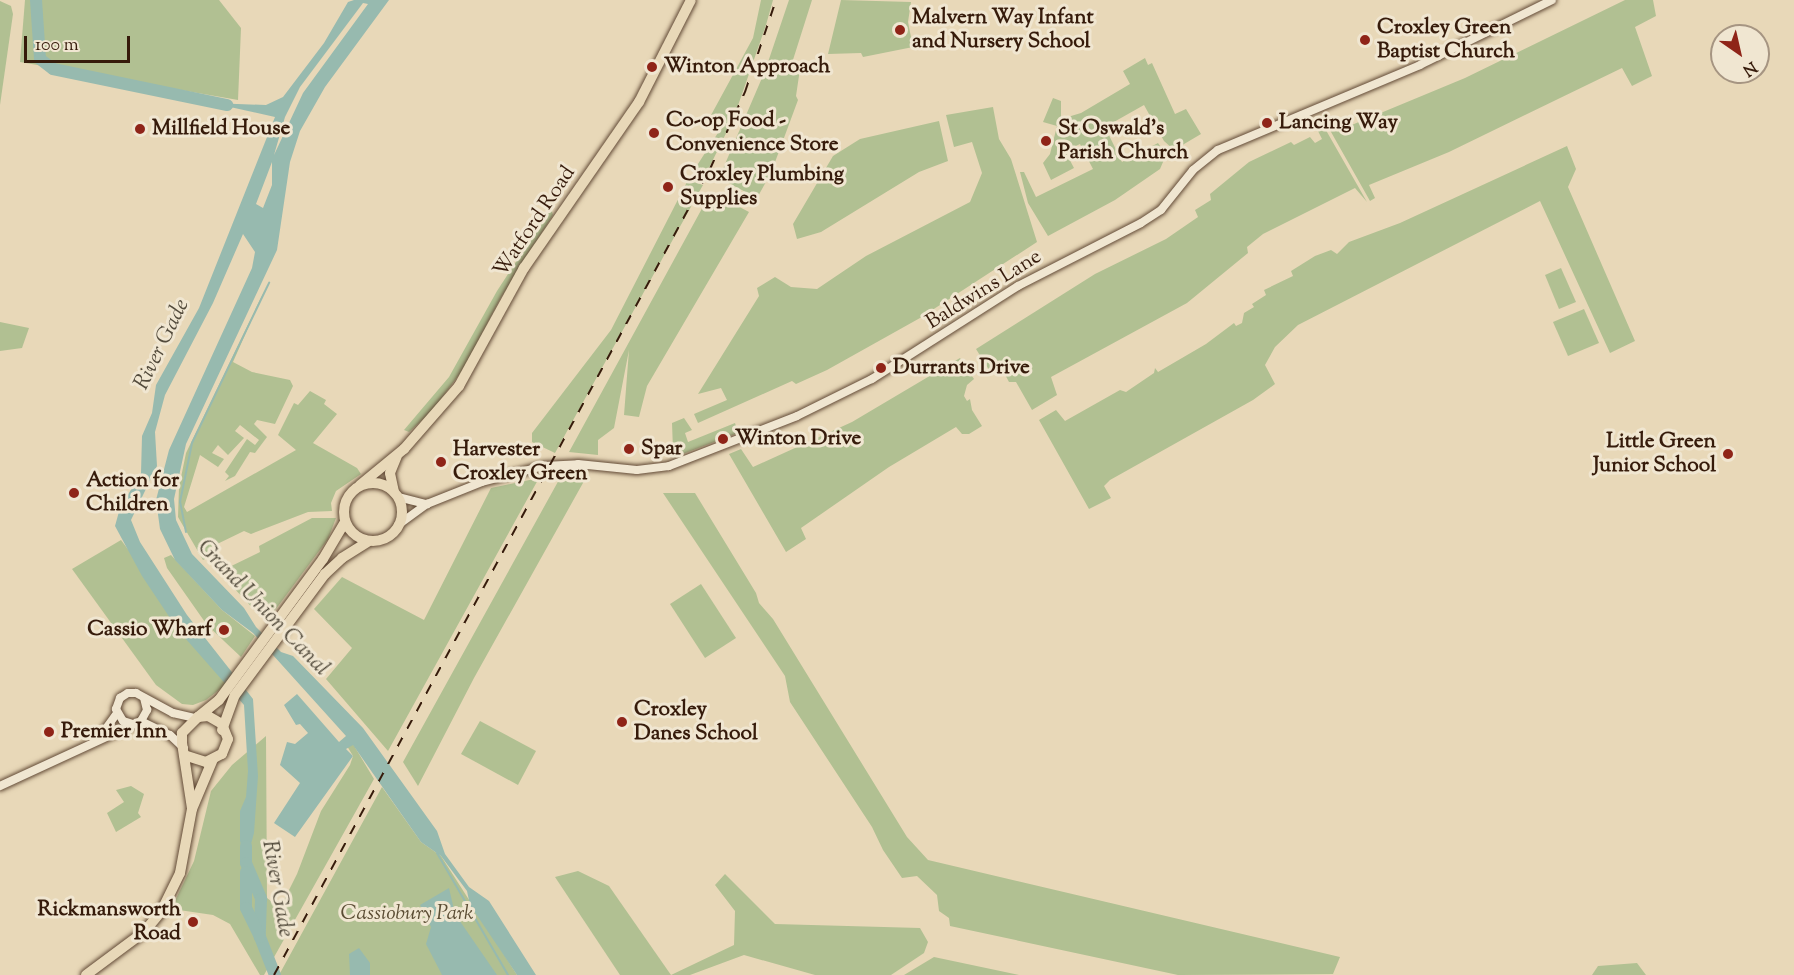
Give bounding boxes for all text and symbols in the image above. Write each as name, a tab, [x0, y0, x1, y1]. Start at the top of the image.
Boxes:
place label: Malvern Way Infant and Nursery School	[912, 5, 1094, 55]
place label: Croxley Green Baptist Church	[1377, 15, 1515, 65]
marker: Malvern Way Infant and Nursery School	[893, 23, 907, 37]
scale bar	[27, 24, 134, 62]
north arrow	[1710, 24, 1770, 84]
text: 100 m	[35, 33, 79, 59]
marker: Croxley Green Baptist Church	[1358, 33, 1372, 47]
place label: Winton Approach	[664, 54, 830, 80]
text: N	[1737, 55, 1761, 81]
marker: Winton Approach	[645, 60, 659, 74]
place label: Co-op Food - Convenience Store	[666, 108, 839, 158]
place label: Lancing Way	[1279, 110, 1398, 136]
place label: Millfield House	[152, 116, 290, 142]
place label: St Oswald's Parish Church	[1058, 116, 1189, 166]
marker: Lancing Way	[1260, 116, 1274, 130]
marker: Millfield House	[133, 122, 147, 136]
marker: Co-op Food - Convenience Store	[647, 126, 661, 140]
marker: St Oswald's Parish Church	[1039, 134, 1053, 148]
street label: Watford Road	[489, 162, 581, 282]
place label: Croxley Plumbing Supplies	[680, 162, 844, 212]
marker: Croxley Plumbing Supplies	[661, 180, 675, 194]
street label: Baldwins Lane	[922, 245, 1046, 335]
water label: River Gade	[130, 295, 196, 395]
place label: Durrants Drive	[893, 355, 1030, 381]
marker: Durrants Drive	[874, 361, 888, 375]
place label: Winton Drive	[735, 426, 861, 452]
place label: Little Green Junior School	[1593, 429, 1716, 479]
marker: Winton Drive	[716, 432, 730, 446]
place label: Spar	[641, 436, 682, 462]
place label: Harvester Croxley Green	[453, 437, 587, 487]
marker: Spar	[622, 442, 636, 456]
marker: Little Green Junior School	[1721, 447, 1735, 461]
marker: Harvester Croxley Green	[434, 455, 448, 469]
place label: Action for Children	[86, 468, 179, 518]
marker: Action for Children	[67, 486, 81, 500]
water label: Grand Union Canal	[190, 536, 334, 682]
place label: Cassio Wharf	[87, 617, 212, 643]
marker: Cassio Wharf	[217, 623, 231, 637]
place label: Croxley Danes School	[634, 697, 758, 747]
marker: Croxley Danes School	[615, 715, 629, 729]
place label: Premier Inn	[61, 719, 167, 745]
marker: Premier Inn	[42, 725, 56, 739]
water label: River Gade	[255, 839, 297, 939]
place label: Rickmansworth Road	[38, 897, 181, 947]
park label: Cassiobury Park	[340, 901, 474, 927]
marker: Rickmansworth Road	[186, 915, 200, 929]

